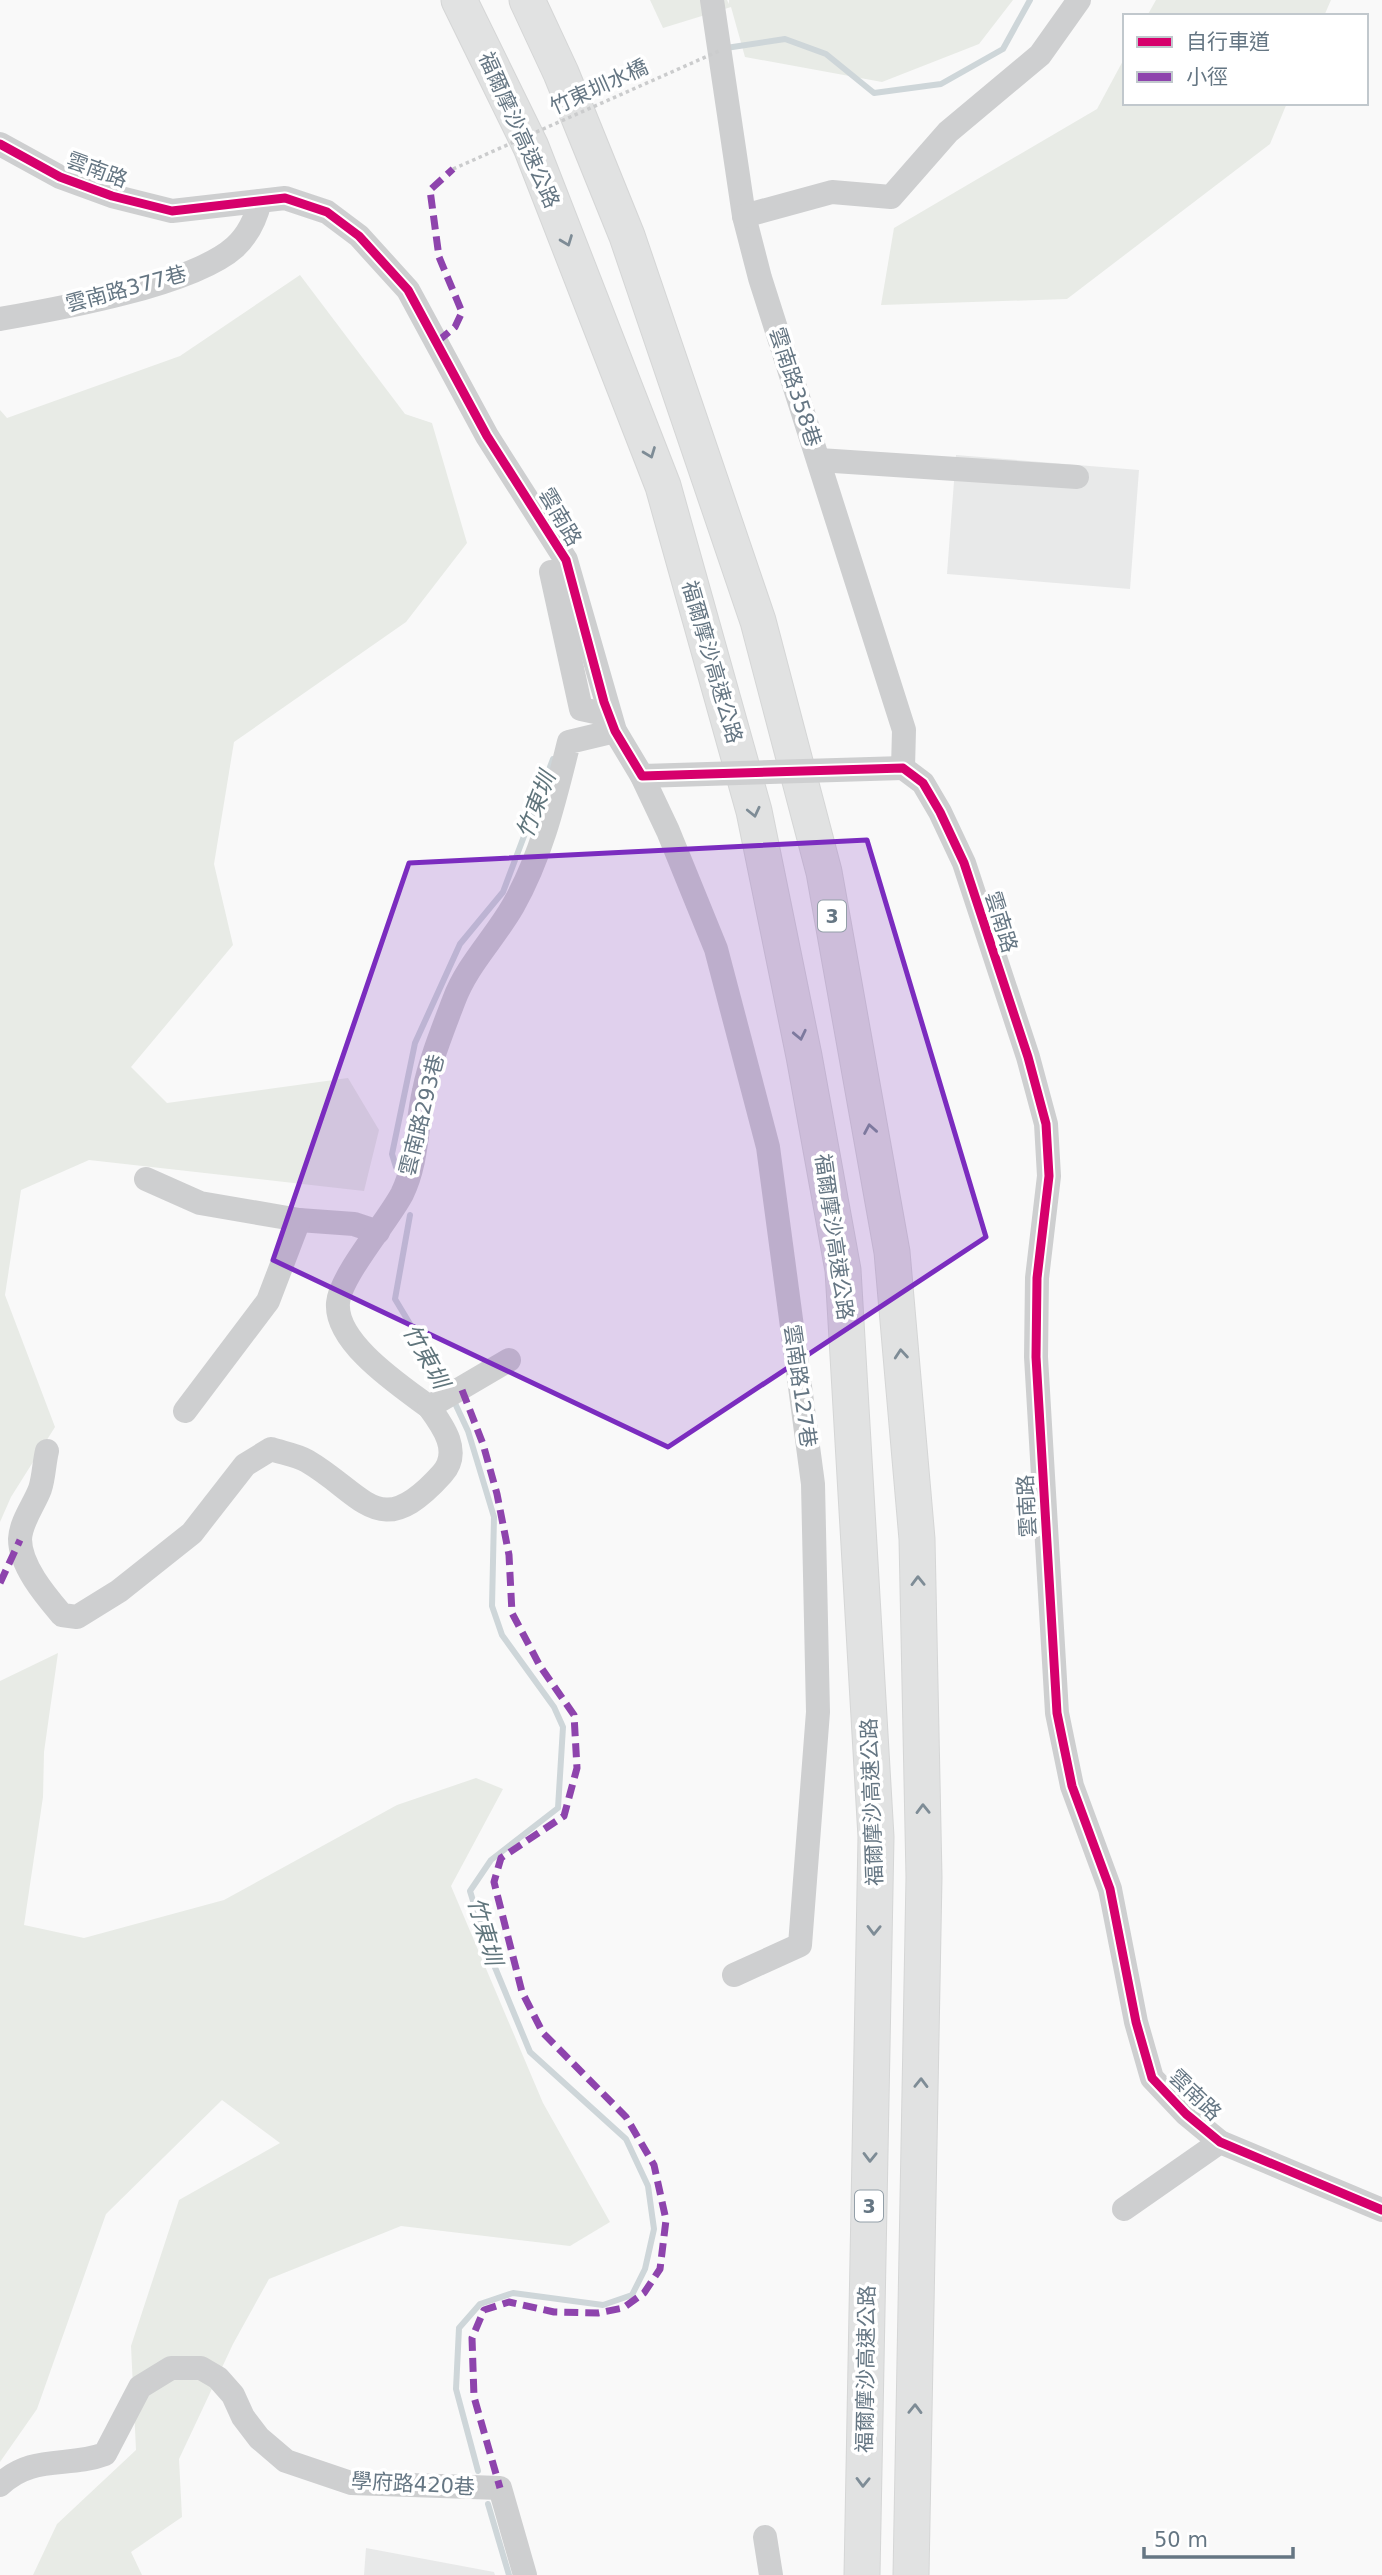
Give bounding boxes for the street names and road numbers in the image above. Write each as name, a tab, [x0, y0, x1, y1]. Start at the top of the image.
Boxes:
street label: 福爾摩沙高速公路	[474, 48, 564, 212]
street label: 竹東圳水橋	[546, 55, 652, 119]
street label: 雲南路	[63, 148, 131, 192]
street label: 雲南路377巷	[63, 261, 189, 317]
street label: 雲南路358巷	[764, 324, 826, 450]
street label: 雲南路	[534, 484, 586, 550]
street label: 福爾摩沙高速公路	[677, 578, 747, 746]
street label: 雲南路	[980, 888, 1022, 956]
road number: 3	[818, 900, 846, 932]
street label: 雲南路293巷	[395, 1052, 449, 1178]
street label: 福爾摩沙高速公路	[810, 1152, 858, 1322]
street label: 雲南路127巷	[779, 1323, 821, 1449]
street label: 雲南路	[1013, 1474, 1041, 1538]
street label: 福爾摩沙高速公路	[857, 1718, 887, 1886]
street label: 雲南路	[1164, 2064, 1226, 2126]
road number: 3	[855, 2190, 883, 2222]
street label: 福爾摩沙高速公路	[853, 2285, 879, 2453]
street label: 學府路420巷	[350, 2469, 476, 2499]

